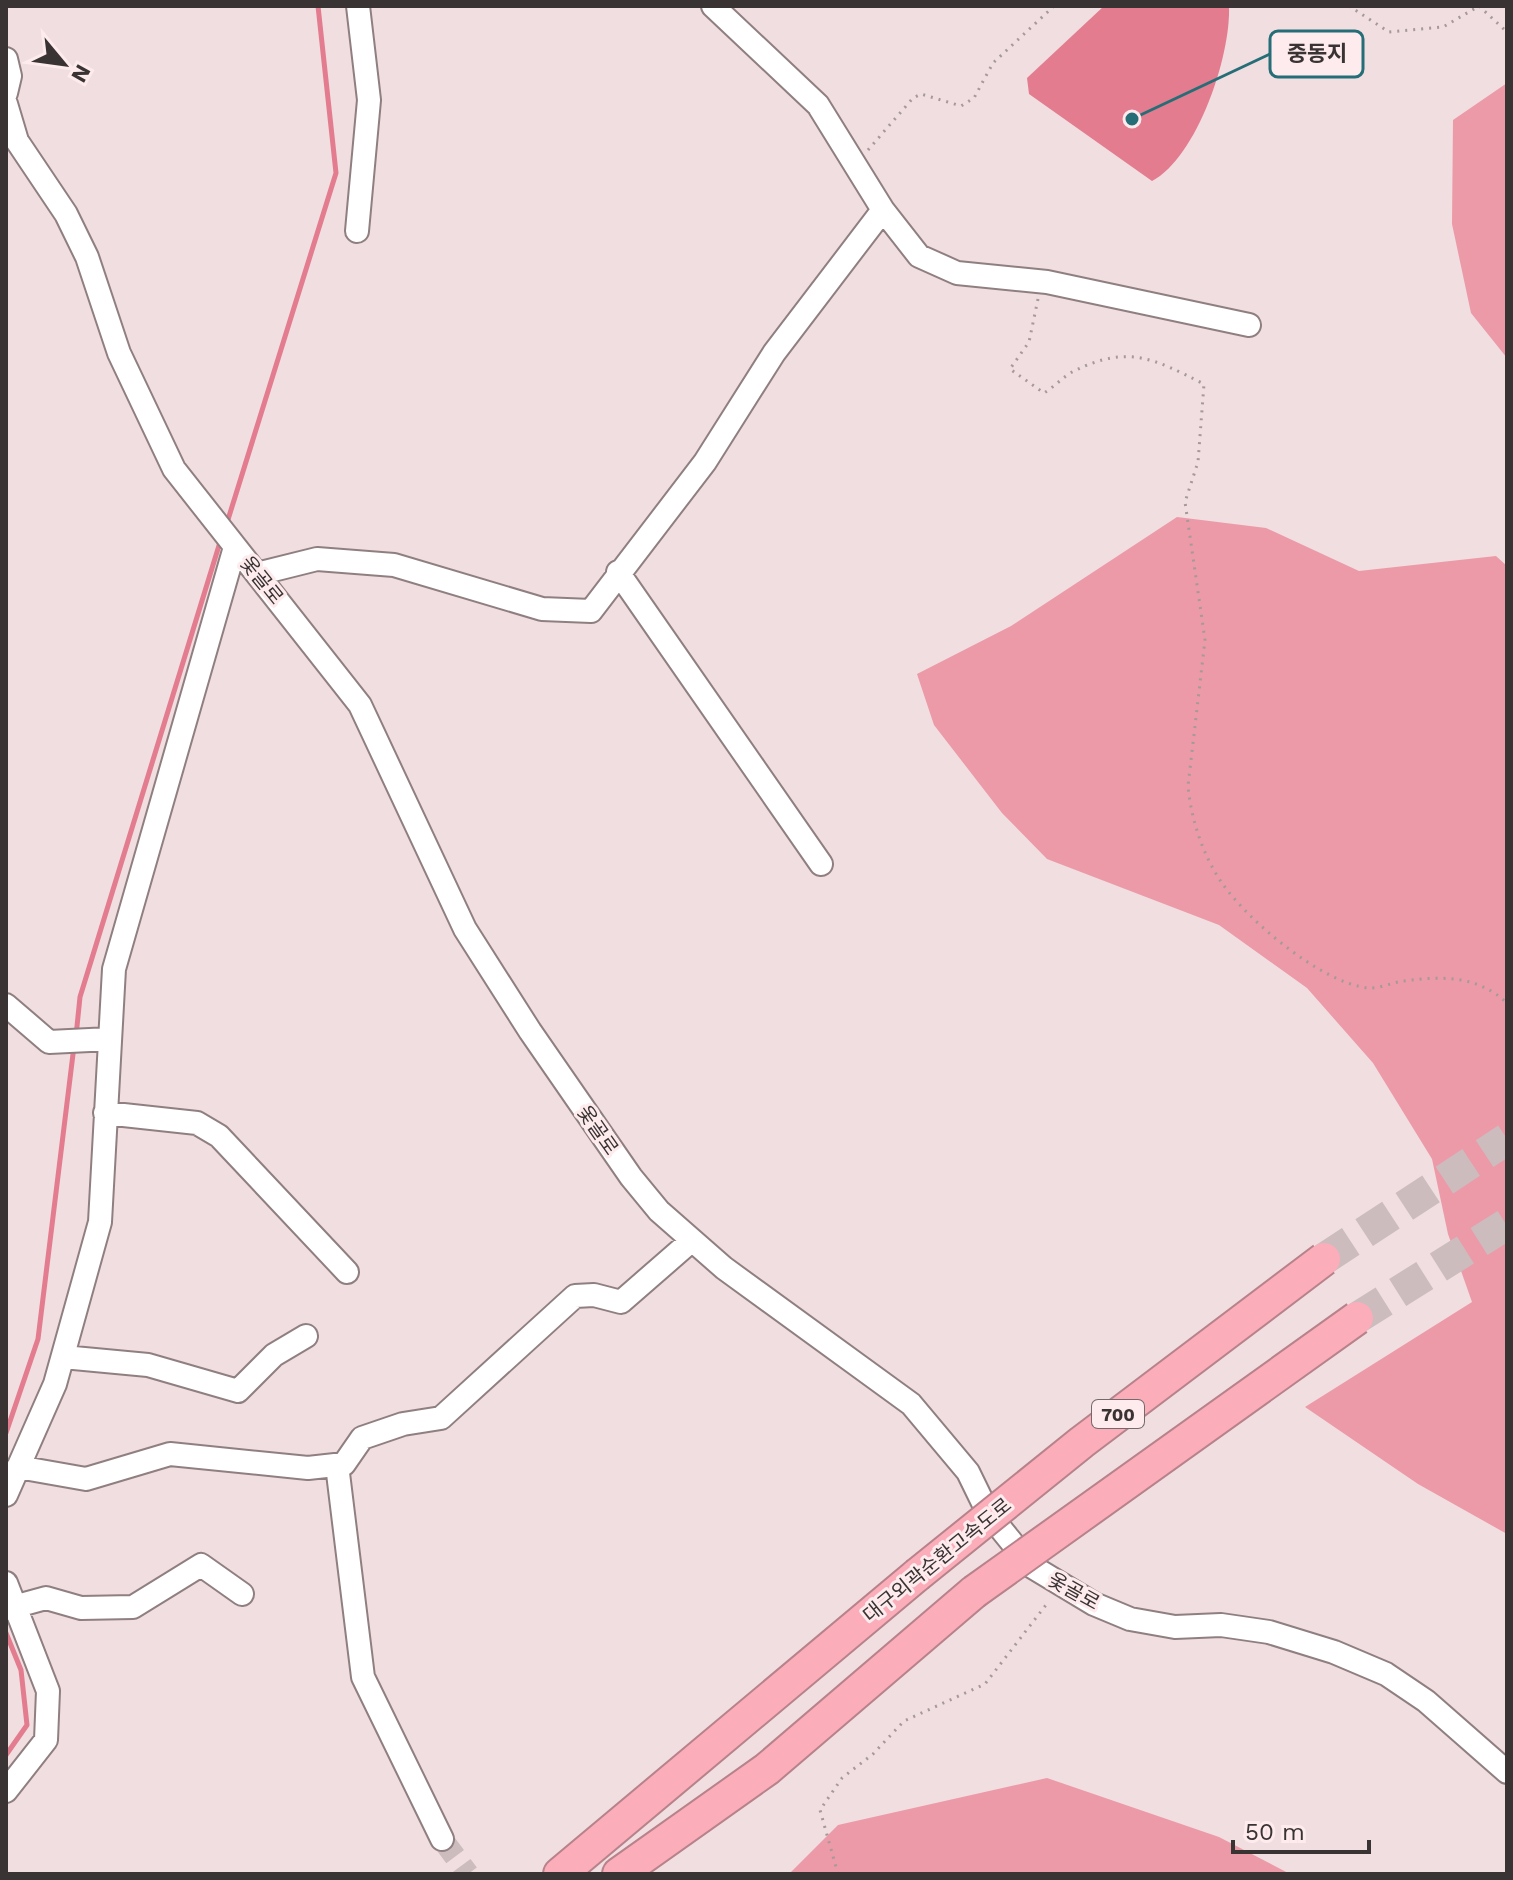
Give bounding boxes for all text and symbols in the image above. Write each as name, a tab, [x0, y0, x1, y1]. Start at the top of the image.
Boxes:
north arrow	[24, 24, 104, 104]
callout: 중동지	[1270, 31, 1363, 77]
text: 중동지	[1287, 41, 1347, 66]
text: N	[66, 60, 96, 87]
street label: 옻골로	[235, 551, 289, 609]
street label: 옻골로	[572, 1101, 624, 1159]
road number: 700	[1092, 1400, 1144, 1428]
street label: 대구외곽순환고속도로	[858, 1493, 1016, 1627]
street label: 옻골로	[1044, 1567, 1104, 1615]
scale bar	[1233, 1804, 1369, 1854]
text: 50 m	[1245, 1818, 1305, 1846]

